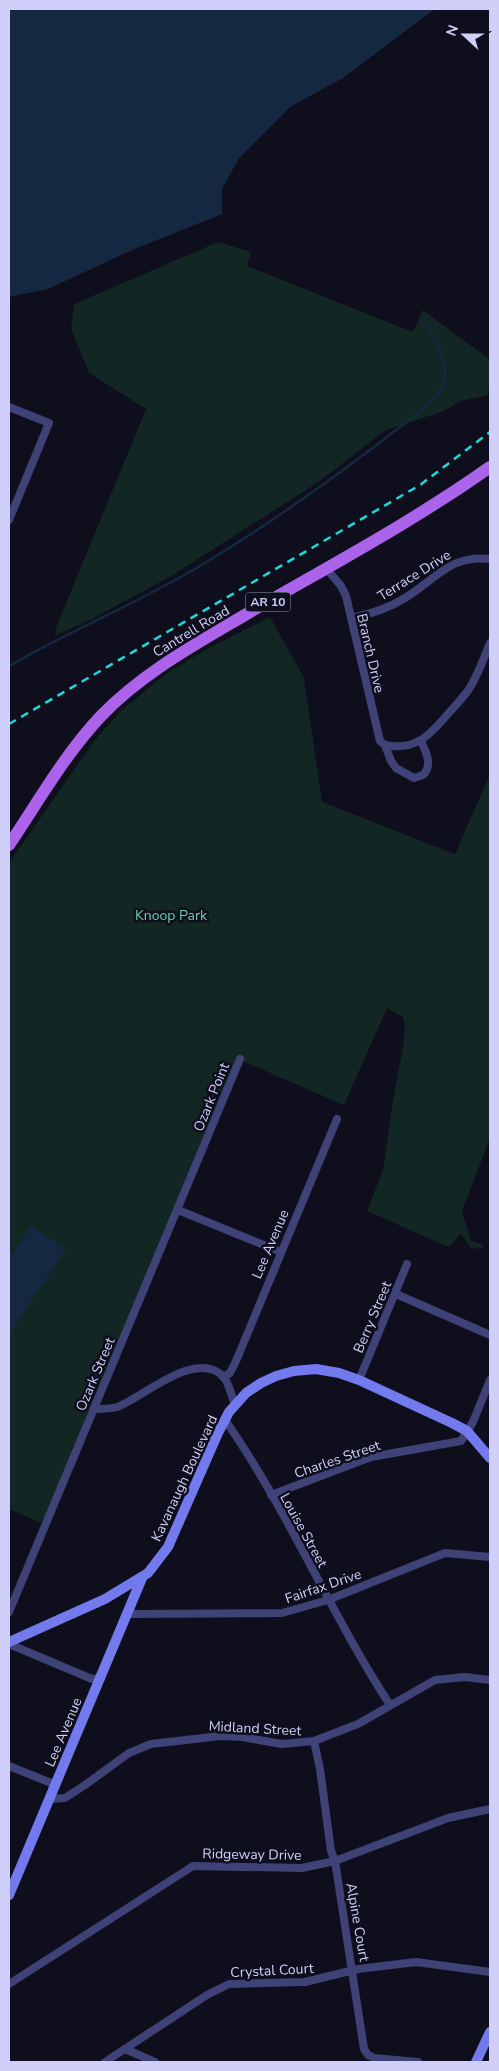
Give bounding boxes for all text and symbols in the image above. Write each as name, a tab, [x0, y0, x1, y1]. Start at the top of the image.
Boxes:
north arrow	[439, 10, 489, 60]
text: N	[442, 22, 463, 39]
street label: Terrace Drive	[374, 545, 454, 605]
road number: AR 10	[246, 592, 290, 612]
street label: Cantrell Road	[149, 601, 233, 662]
street label: Branch Drive	[352, 612, 389, 695]
park label: Knoop Park	[135, 906, 208, 925]
street label: Ozark Point	[189, 1060, 234, 1134]
street label: Lee Avenue	[247, 1207, 294, 1282]
street label: Berry Street	[349, 1278, 396, 1356]
street label: Ozark Street	[71, 1334, 120, 1414]
street label: Kavanaugh Boulevard	[147, 1412, 222, 1545]
street label: Charles Street	[292, 1436, 383, 1483]
street label: Louise Street	[275, 1490, 332, 1571]
street label: Fairfax Drive	[282, 1565, 364, 1608]
street label: Lee Avenue	[40, 1695, 87, 1770]
street label: Midland Street	[208, 1717, 302, 1740]
street label: Ridgeway Drive	[202, 1844, 302, 1865]
street label: Alpine Court	[341, 1881, 374, 1963]
street label: Crystal Court	[230, 1959, 314, 1982]

